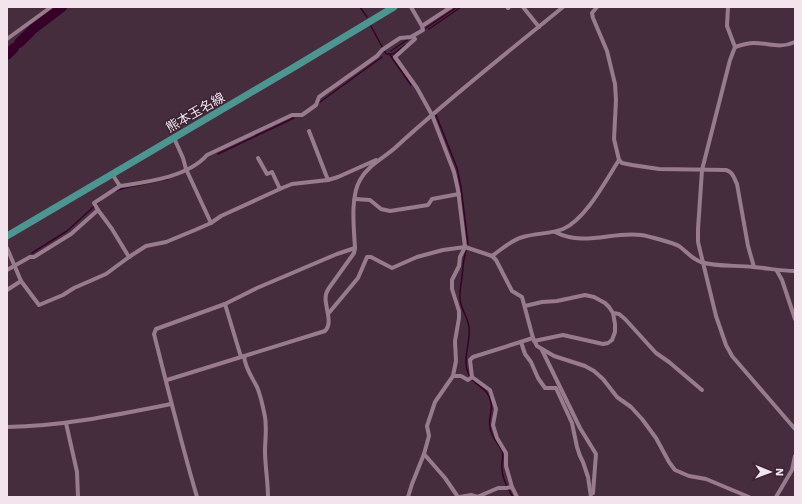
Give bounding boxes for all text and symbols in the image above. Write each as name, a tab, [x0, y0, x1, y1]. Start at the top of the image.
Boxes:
street label: 熊本玉名線	[163, 90, 227, 135]
north arrow	[750, 452, 790, 492]
text: N	[773, 468, 786, 476]

